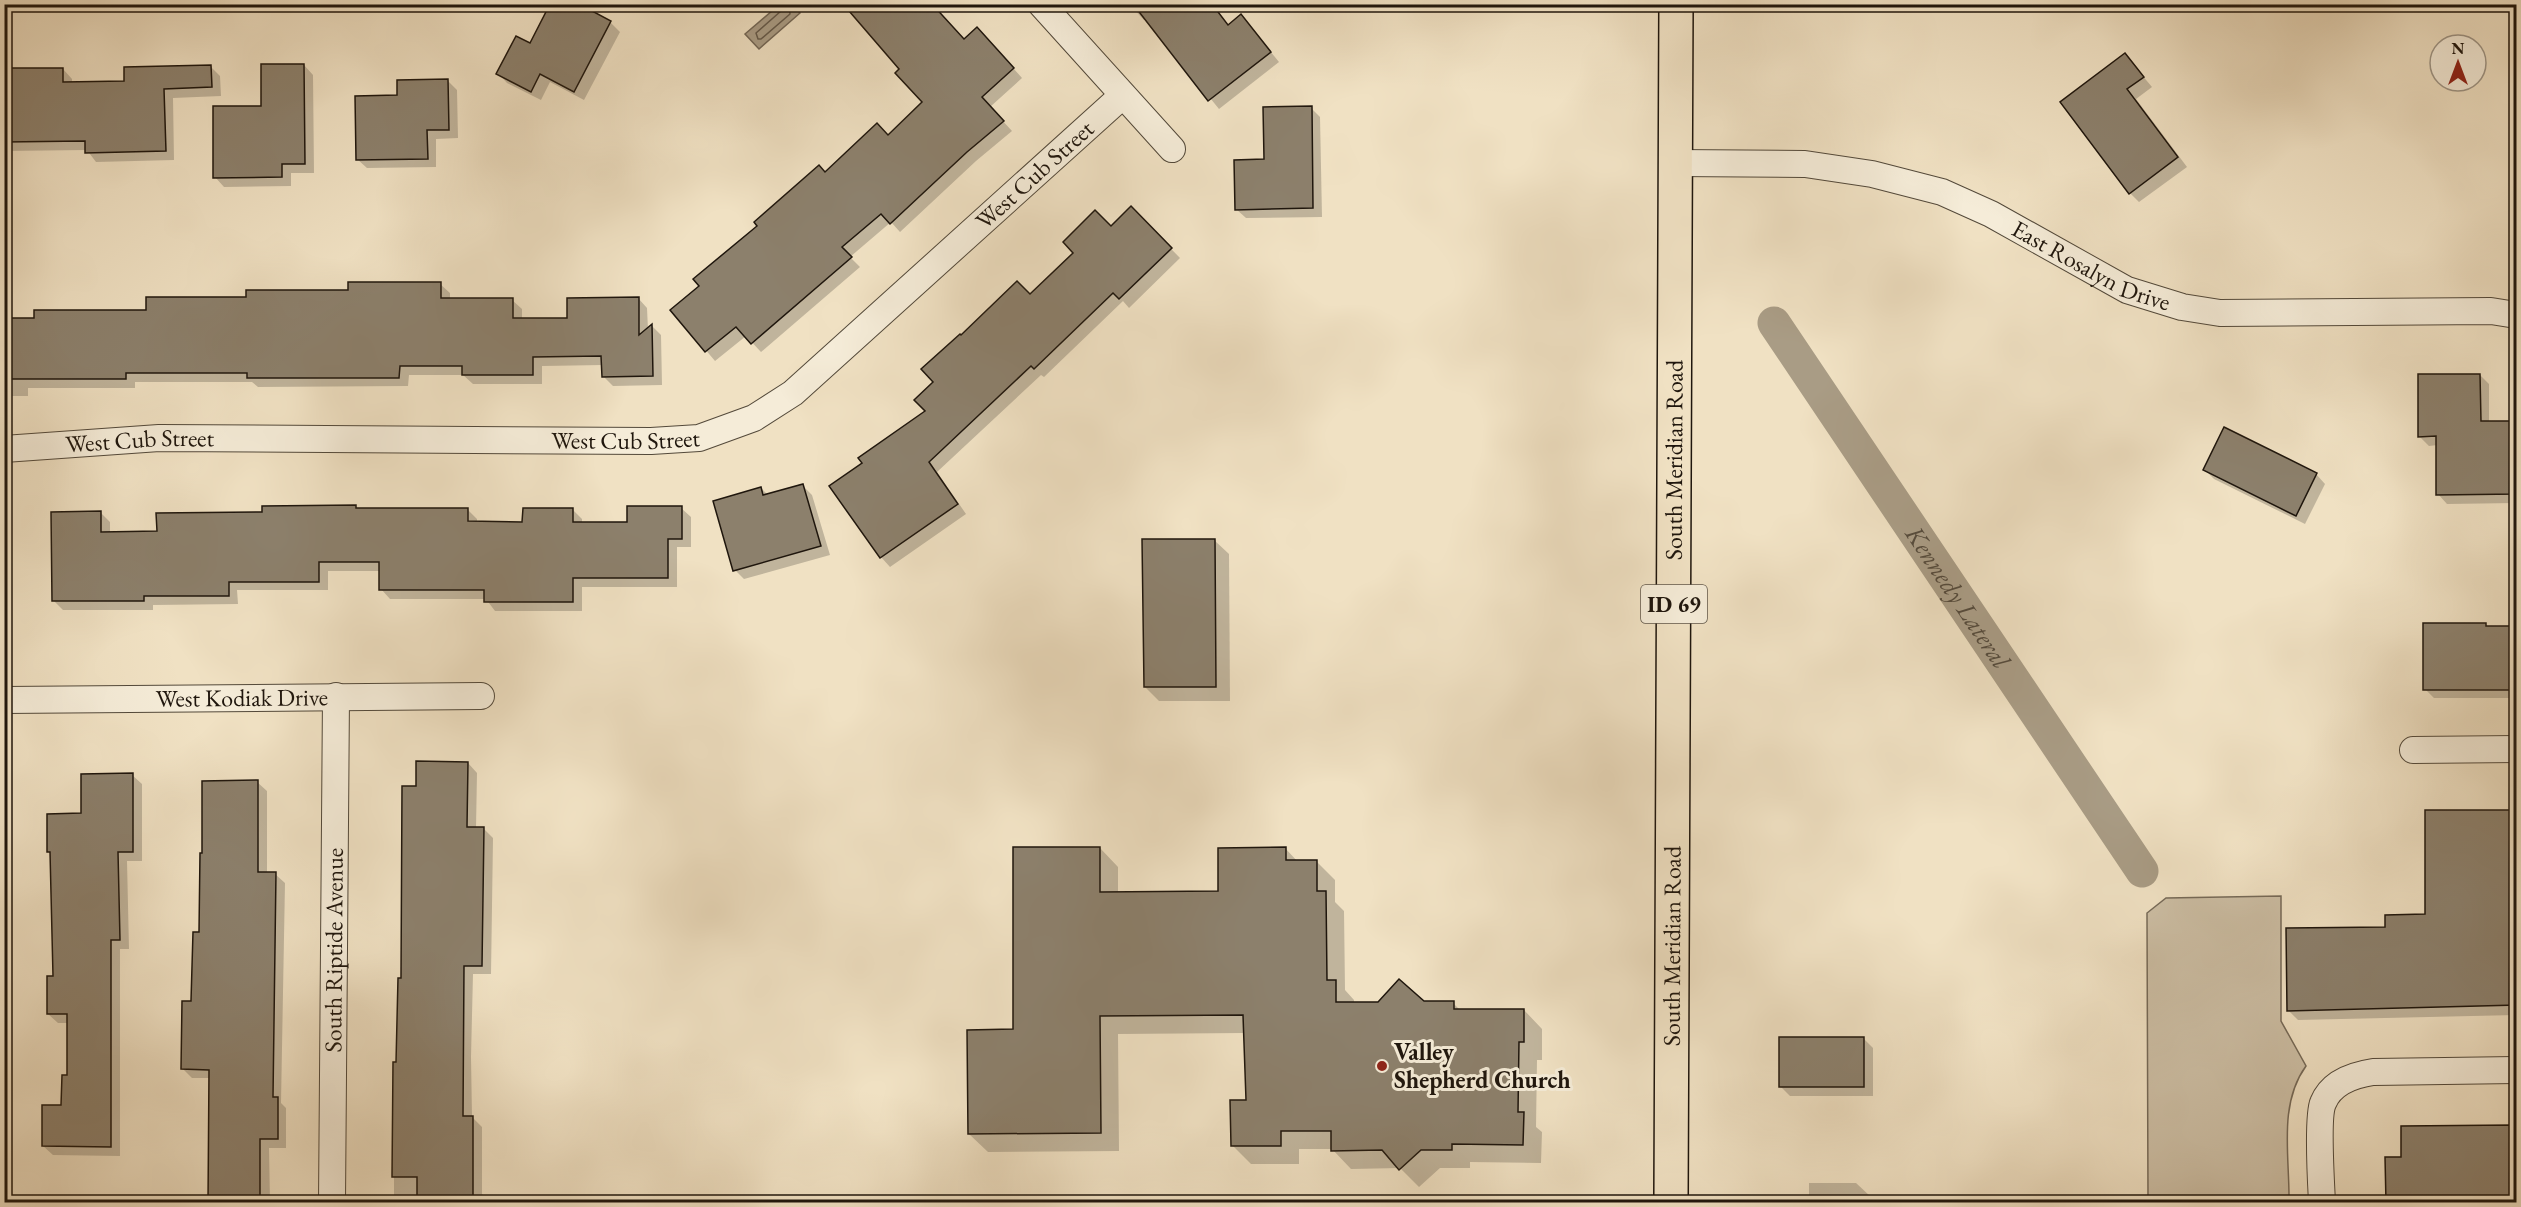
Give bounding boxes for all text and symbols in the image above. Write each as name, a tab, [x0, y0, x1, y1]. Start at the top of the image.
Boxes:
north arrow	[2428, 33, 2488, 93]
text: N	[2452, 38, 2465, 59]
street label: West Cub Street	[969, 113, 1100, 236]
street label: East Rosalyn Drive	[2007, 213, 2174, 317]
street label: South Meridian Road	[1658, 359, 1690, 560]
street label: West Cub Street	[64, 422, 215, 460]
street label: West Cub Street	[551, 422, 701, 456]
water label: Kennedy Lateral	[1897, 518, 2018, 675]
road number: ID 69	[1641, 585, 1707, 623]
street label: West Kodiak Drive	[156, 681, 328, 714]
street label: South Meridian Road	[1656, 845, 1687, 1046]
street label: South Riptide Avenue	[317, 848, 350, 1052]
place label: Valley Shepherd Church	[1394, 1036, 1571, 1095]
marker: Valley Shepherd Church	[1375, 1059, 1389, 1073]

